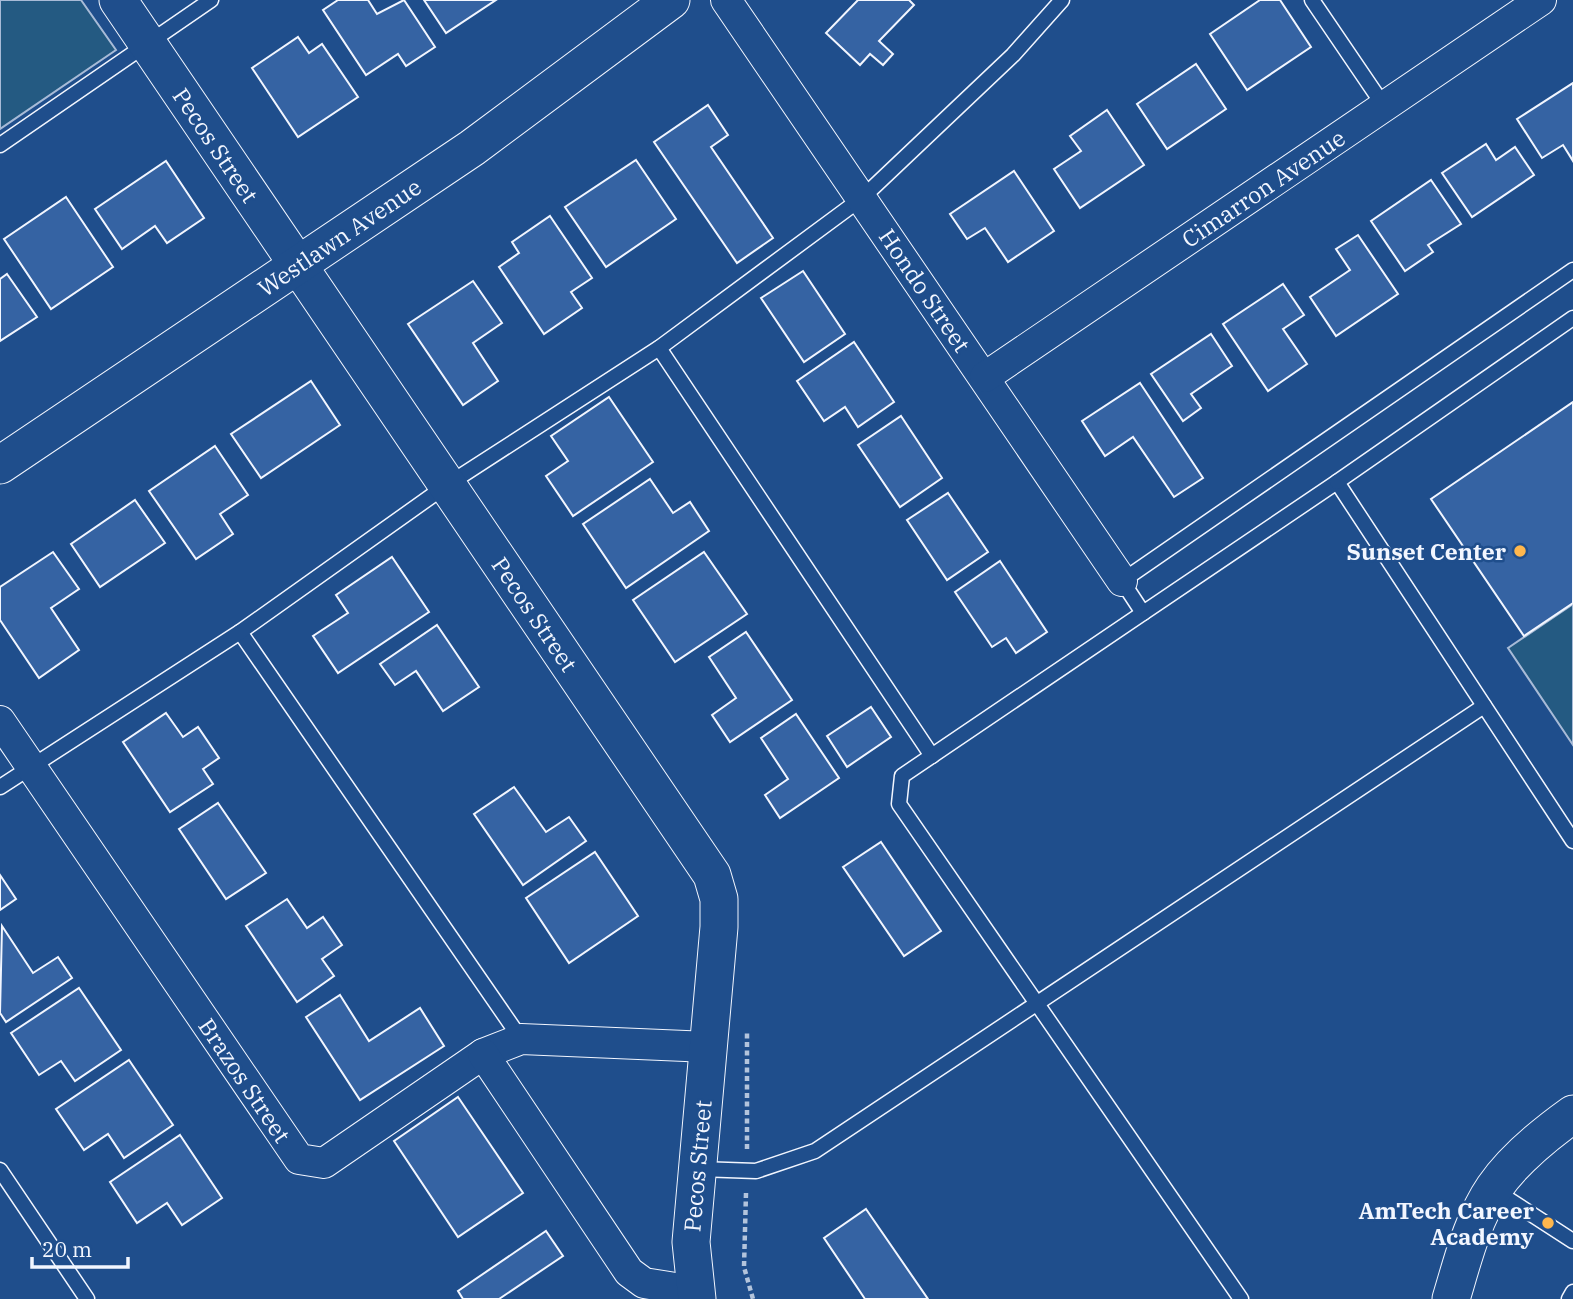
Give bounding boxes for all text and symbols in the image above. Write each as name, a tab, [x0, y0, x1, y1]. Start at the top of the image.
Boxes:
street label: Pecos Street	[167, 82, 265, 208]
street label: Cimarron Avenue	[1175, 122, 1351, 254]
street label: Westlawn Avenue	[252, 171, 426, 303]
street label: Hondo Street	[873, 222, 977, 358]
place label: Sunset Center	[1347, 536, 1507, 566]
marker: Sunset Center	[1512, 543, 1528, 559]
street label: Pecos Street	[486, 551, 584, 677]
street label: Brazos Street	[192, 1012, 298, 1148]
street label: Pecos Street	[676, 1099, 718, 1233]
place label: AmTech Career Academy	[1359, 1195, 1535, 1251]
marker: AmTech Career Academy	[1540, 1215, 1556, 1231]
scale bar	[32, 1226, 128, 1270]
text: 20 m	[42, 1235, 92, 1263]

